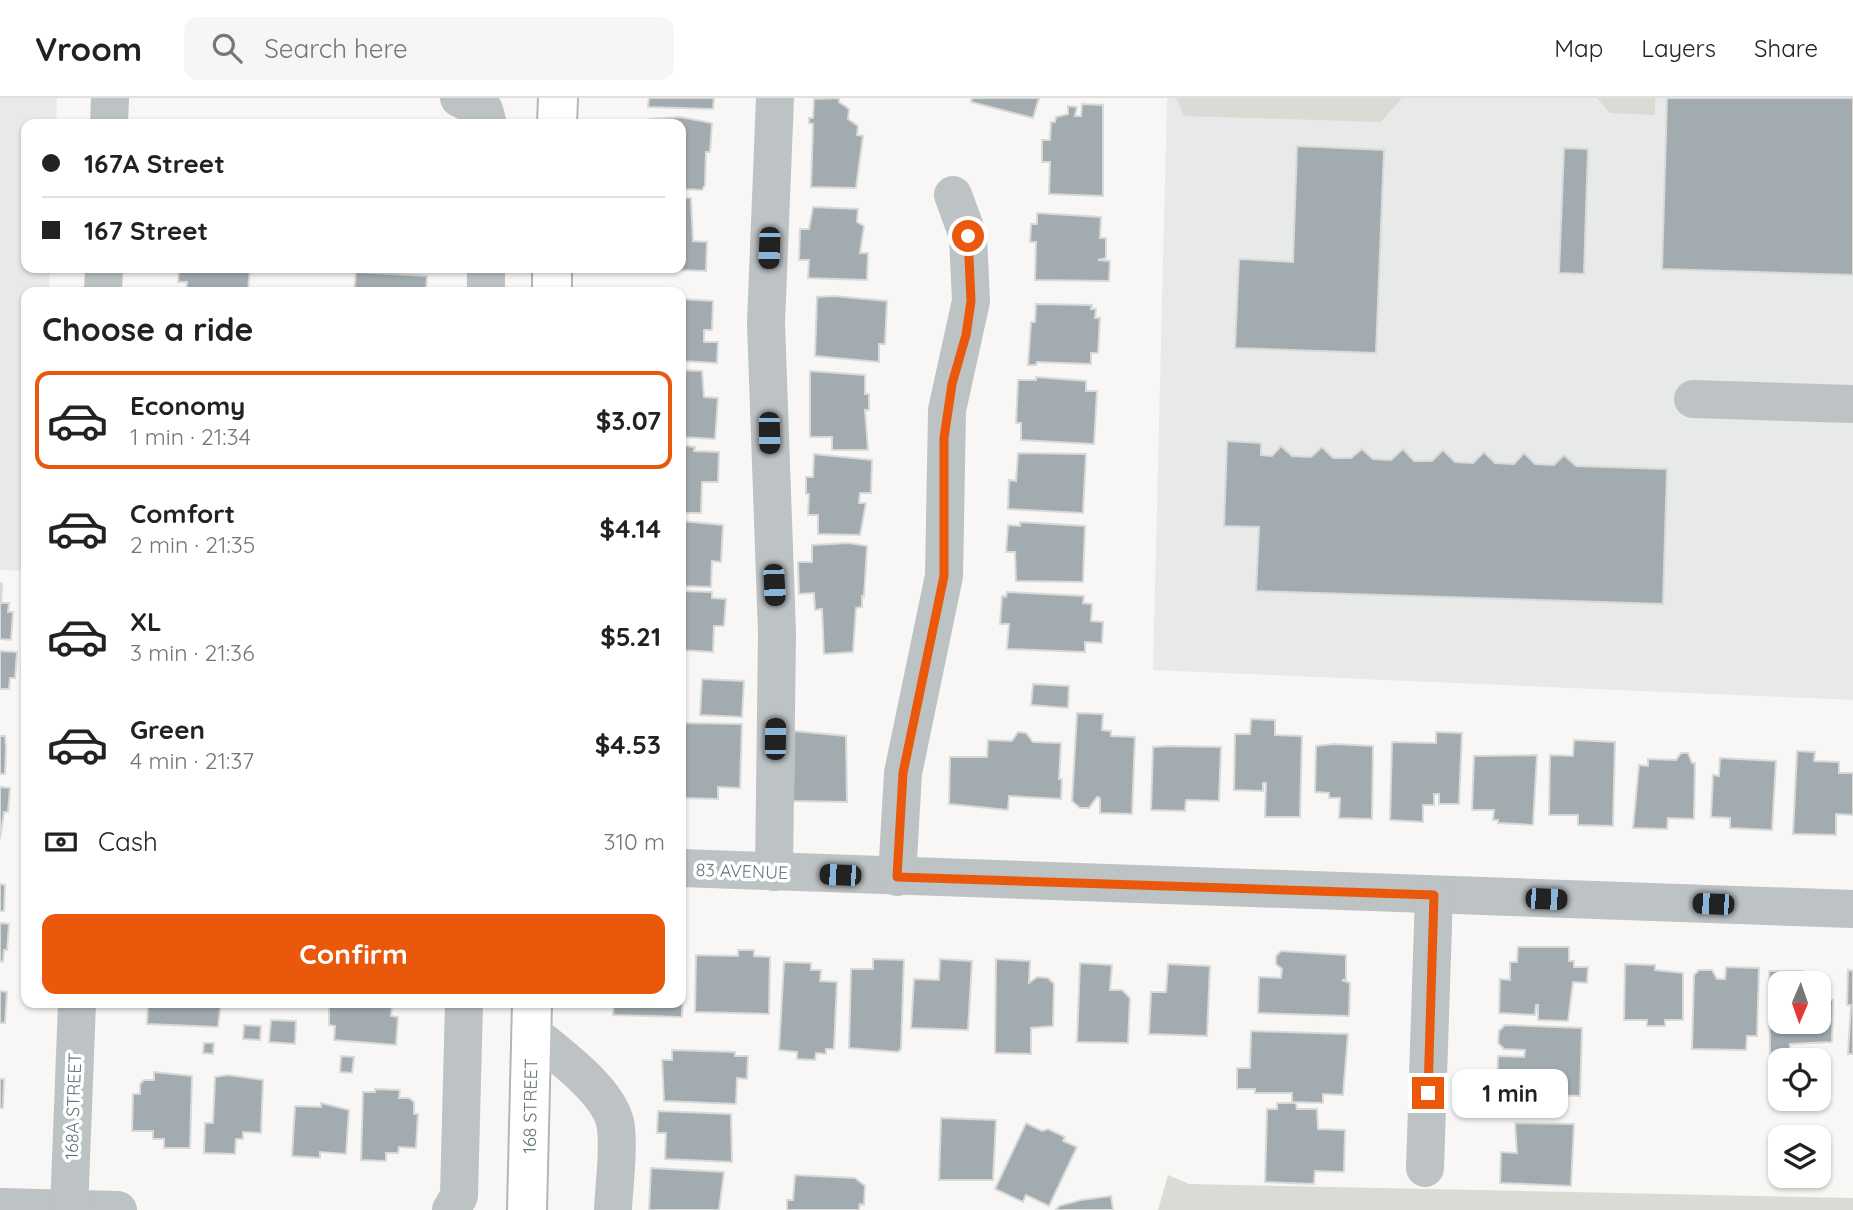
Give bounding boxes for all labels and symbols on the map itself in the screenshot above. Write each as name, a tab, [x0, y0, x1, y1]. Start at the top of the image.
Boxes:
route start	[952, 220, 984, 252]
car	[758, 227, 781, 269]
car	[759, 412, 780, 454]
car	[763, 563, 786, 607]
car	[765, 718, 786, 760]
street label: 83 AVENUE	[695, 858, 789, 884]
car	[819, 864, 862, 886]
car	[1525, 888, 1568, 910]
car	[1692, 893, 1735, 915]
north arrow	[1768, 971, 1830, 1034]
street label: 168A STREET	[60, 1052, 86, 1160]
street label: 168 STREET	[518, 1058, 542, 1154]
callout: 1 min	[1452, 1068, 1568, 1118]
route end	[1412, 1077, 1444, 1109]

